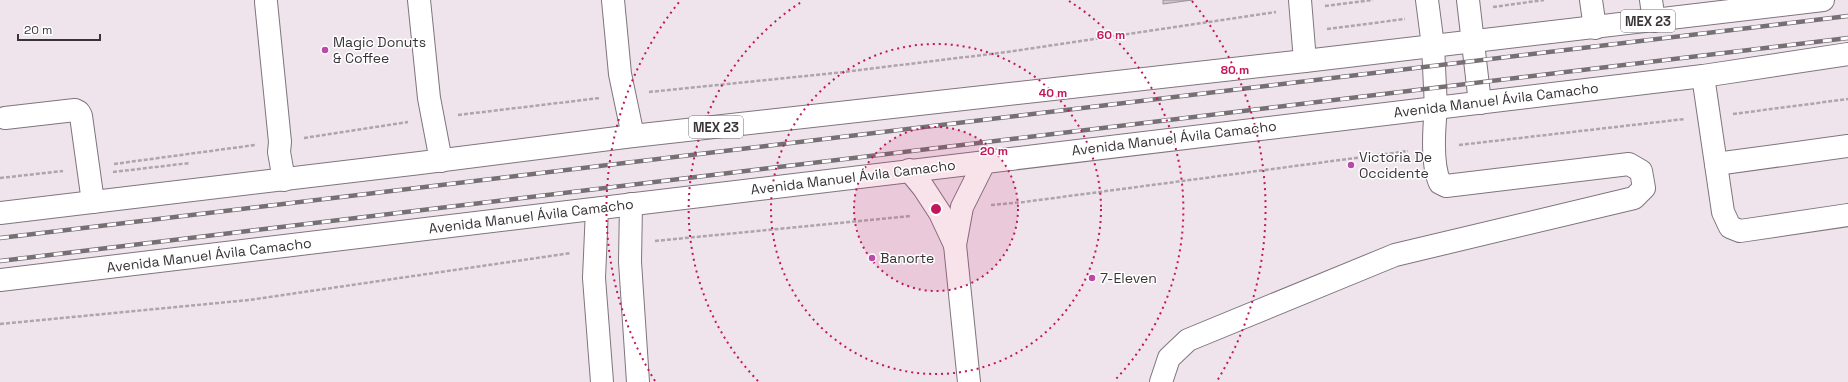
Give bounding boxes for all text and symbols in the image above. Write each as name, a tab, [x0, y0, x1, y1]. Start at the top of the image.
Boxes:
road number: MEX 23	[1621, 10, 1675, 32]
scale bar	[18, 16, 100, 42]
text: 20 m	[24, 22, 52, 38]
text: 60 m	[1097, 27, 1125, 43]
place label: Magic Donuts & Coffee	[333, 33, 426, 67]
marker: Magic Donuts & Coffee	[320, 45, 330, 55]
text: 80 m	[1221, 62, 1249, 78]
street label: Avenida Manuel Ávila Camacho	[1393, 78, 1599, 122]
text: 40 m	[1039, 85, 1067, 101]
road number: MEX 23	[689, 116, 743, 138]
street label: Avenida Manuel Ávila Camacho	[1071, 116, 1277, 160]
text: 20 m	[980, 143, 1008, 159]
place label: Victoria De Occidente	[1359, 148, 1432, 182]
street label: Avenida Manuel Ávila Camacho	[750, 155, 956, 199]
marker: Victoria De Occidente	[1346, 160, 1356, 170]
street label: Avenida Manuel Ávila Camacho	[428, 194, 634, 238]
centre of rings	[929, 202, 943, 216]
street label: Avenida Manuel Ávila Camacho	[106, 233, 312, 277]
place label: Banorte	[880, 249, 934, 267]
marker: Banorte	[867, 253, 877, 263]
place label: 7-Eleven	[1100, 269, 1157, 287]
marker: 7-Eleven	[1087, 273, 1097, 283]

